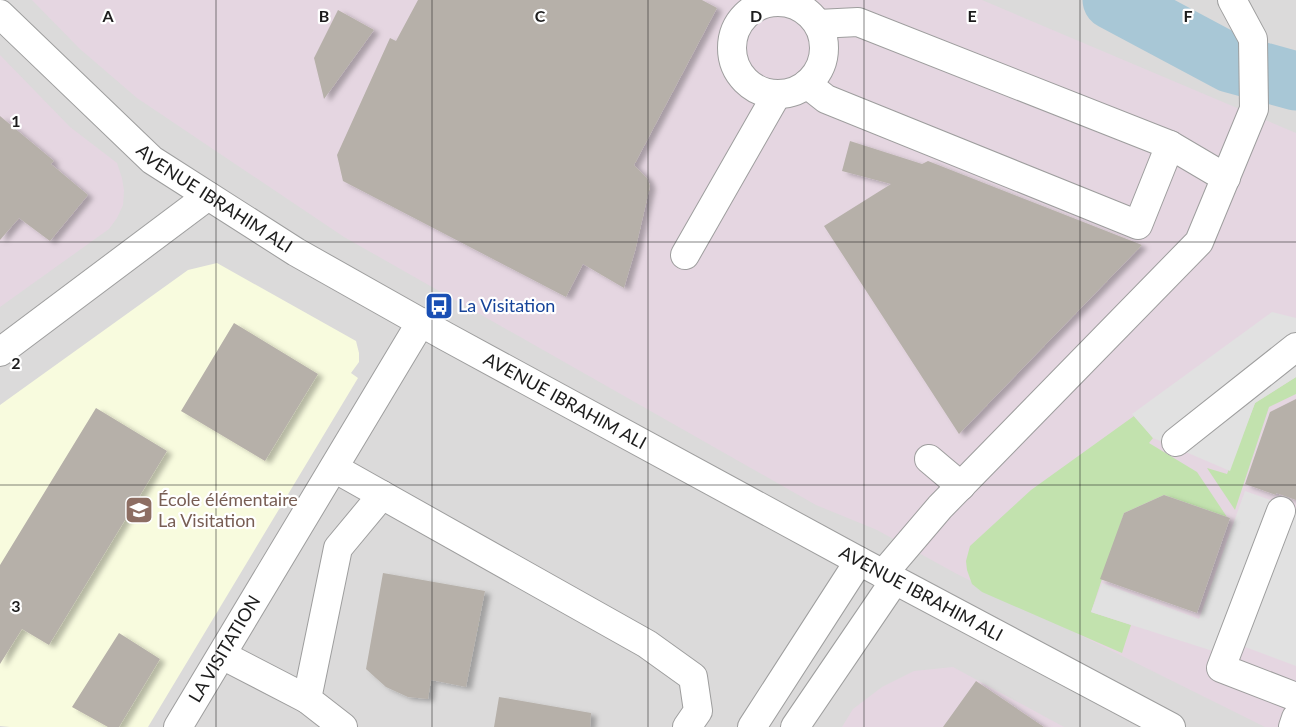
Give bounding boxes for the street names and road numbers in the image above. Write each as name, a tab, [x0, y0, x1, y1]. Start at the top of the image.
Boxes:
street label: AVENUE IBRAHIM ALI	[132, 139, 297, 257]
street label: AVENUE IBRAHIM ALI	[480, 347, 650, 453]
street label: AVENUE IBRAHIM ALI	[836, 540, 1007, 646]
street label: LA VISITATION	[183, 591, 265, 706]

